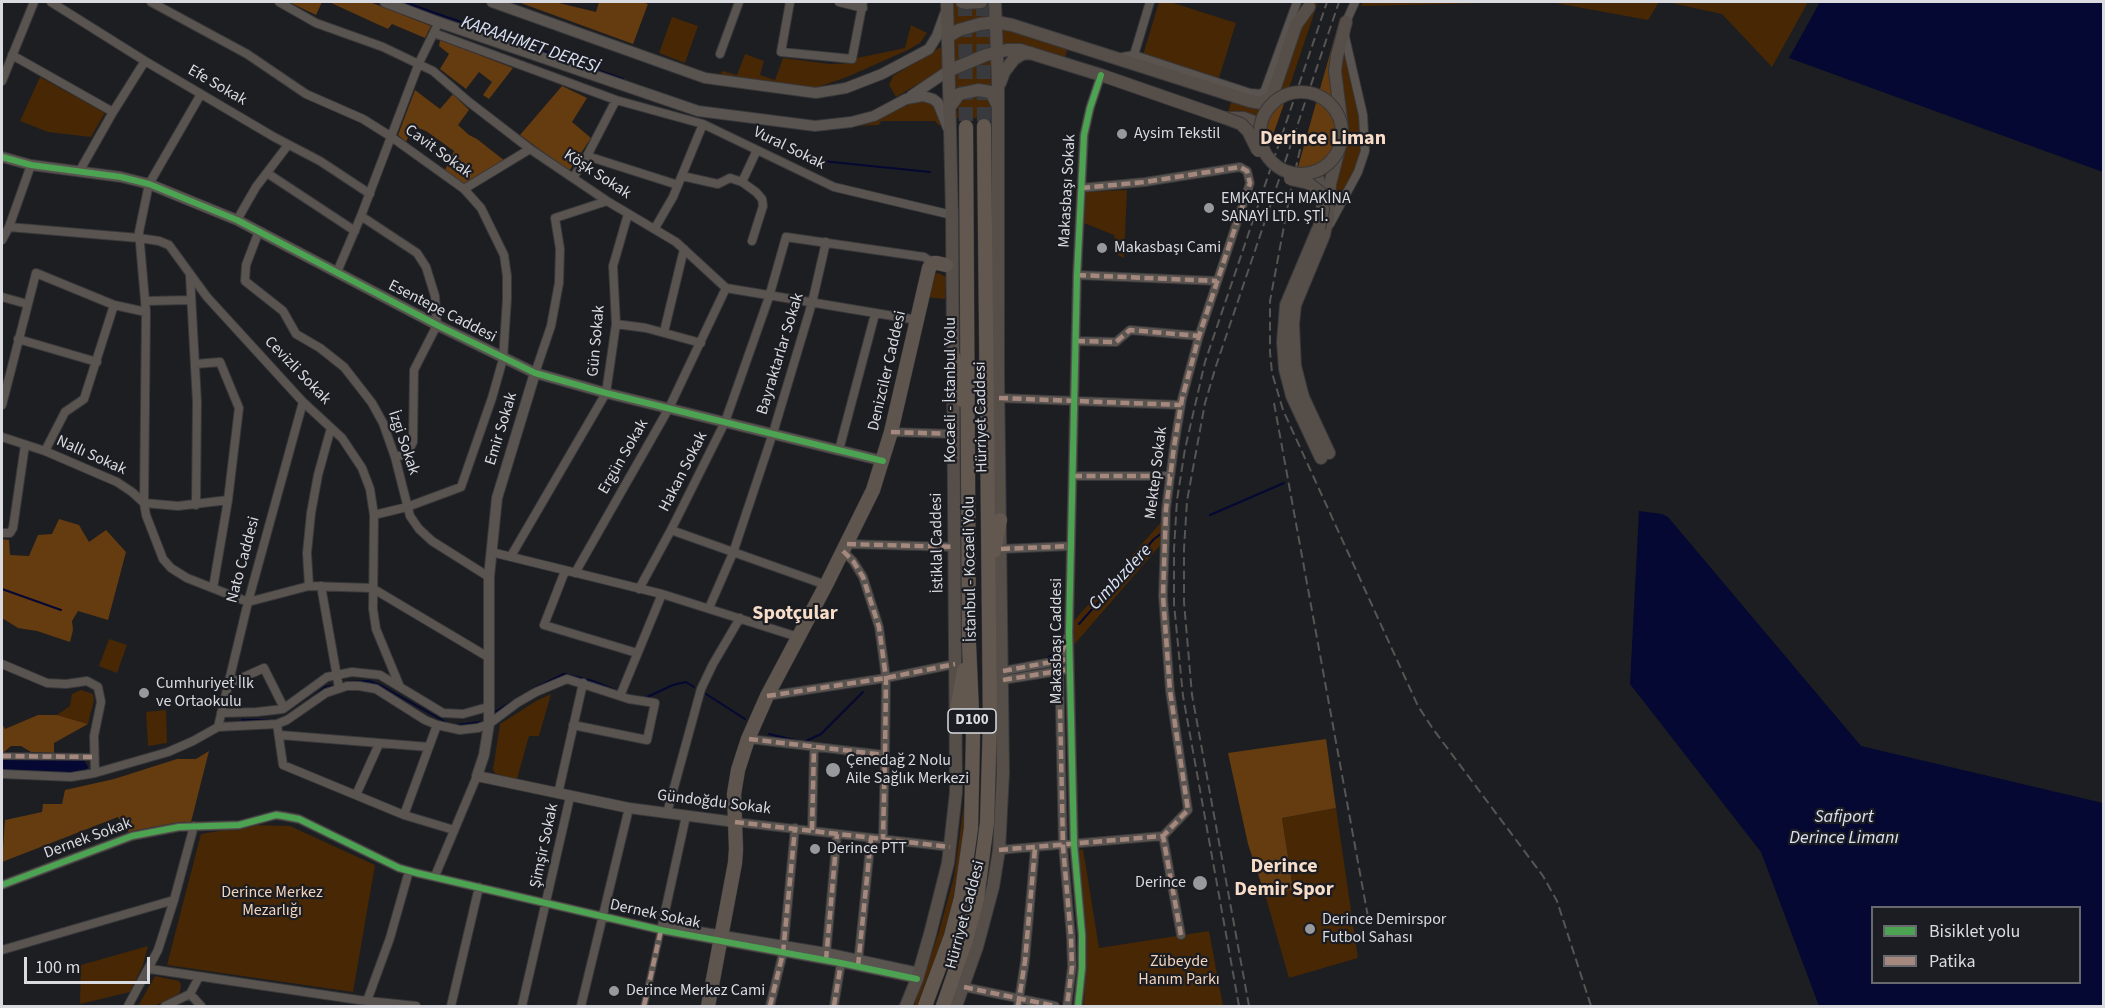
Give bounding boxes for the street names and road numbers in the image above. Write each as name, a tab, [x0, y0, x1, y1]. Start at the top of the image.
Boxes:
street label: Efe Sokak	[184, 61, 250, 111]
street label: Cavit Sokak	[401, 121, 475, 183]
street label: Vural Sokak	[750, 123, 828, 175]
street label: Makasbaşı Sokak	[1055, 134, 1081, 248]
street label: Köşk Sokak	[560, 146, 634, 204]
street label: Esentepe Caddesi	[385, 277, 499, 347]
street label: Bayraktarlar Sokak	[753, 291, 809, 417]
street label: Gün Sokak	[584, 305, 610, 377]
street label: Denizciler Caddesi	[865, 309, 911, 433]
street label: Kocaeli - İstanbul Yolu	[941, 317, 961, 463]
street label: Cevizli Sokak	[260, 333, 334, 409]
street label: Hürriyet Caddesi	[971, 361, 993, 473]
street label: Emir Sokak	[482, 390, 522, 468]
street label: İzgi Sokak	[383, 408, 423, 478]
street label: Ergün Sokak	[595, 416, 653, 498]
street label: Mektep Sokak	[1142, 426, 1172, 520]
street label: Hakan Sokak	[656, 429, 712, 515]
street label: Nallı Sokak	[53, 432, 129, 480]
street label: İstiklal Caddesi	[928, 492, 948, 594]
street label: İstanbul - Kocaeli Yolu	[960, 496, 982, 642]
street label: Nato Caddesi	[223, 515, 265, 605]
street label: Makasbaşı Caddesi	[1047, 578, 1067, 704]
road number: D100	[948, 709, 996, 733]
street label: Gündoğdu Sokak	[656, 786, 772, 820]
street label: Şimşir Sokak	[527, 802, 563, 890]
street label: Dernek Sokak	[41, 814, 135, 864]
street label: Hürriyet Caddesi	[942, 859, 990, 971]
street label: Dernek Sokak	[608, 896, 702, 934]

